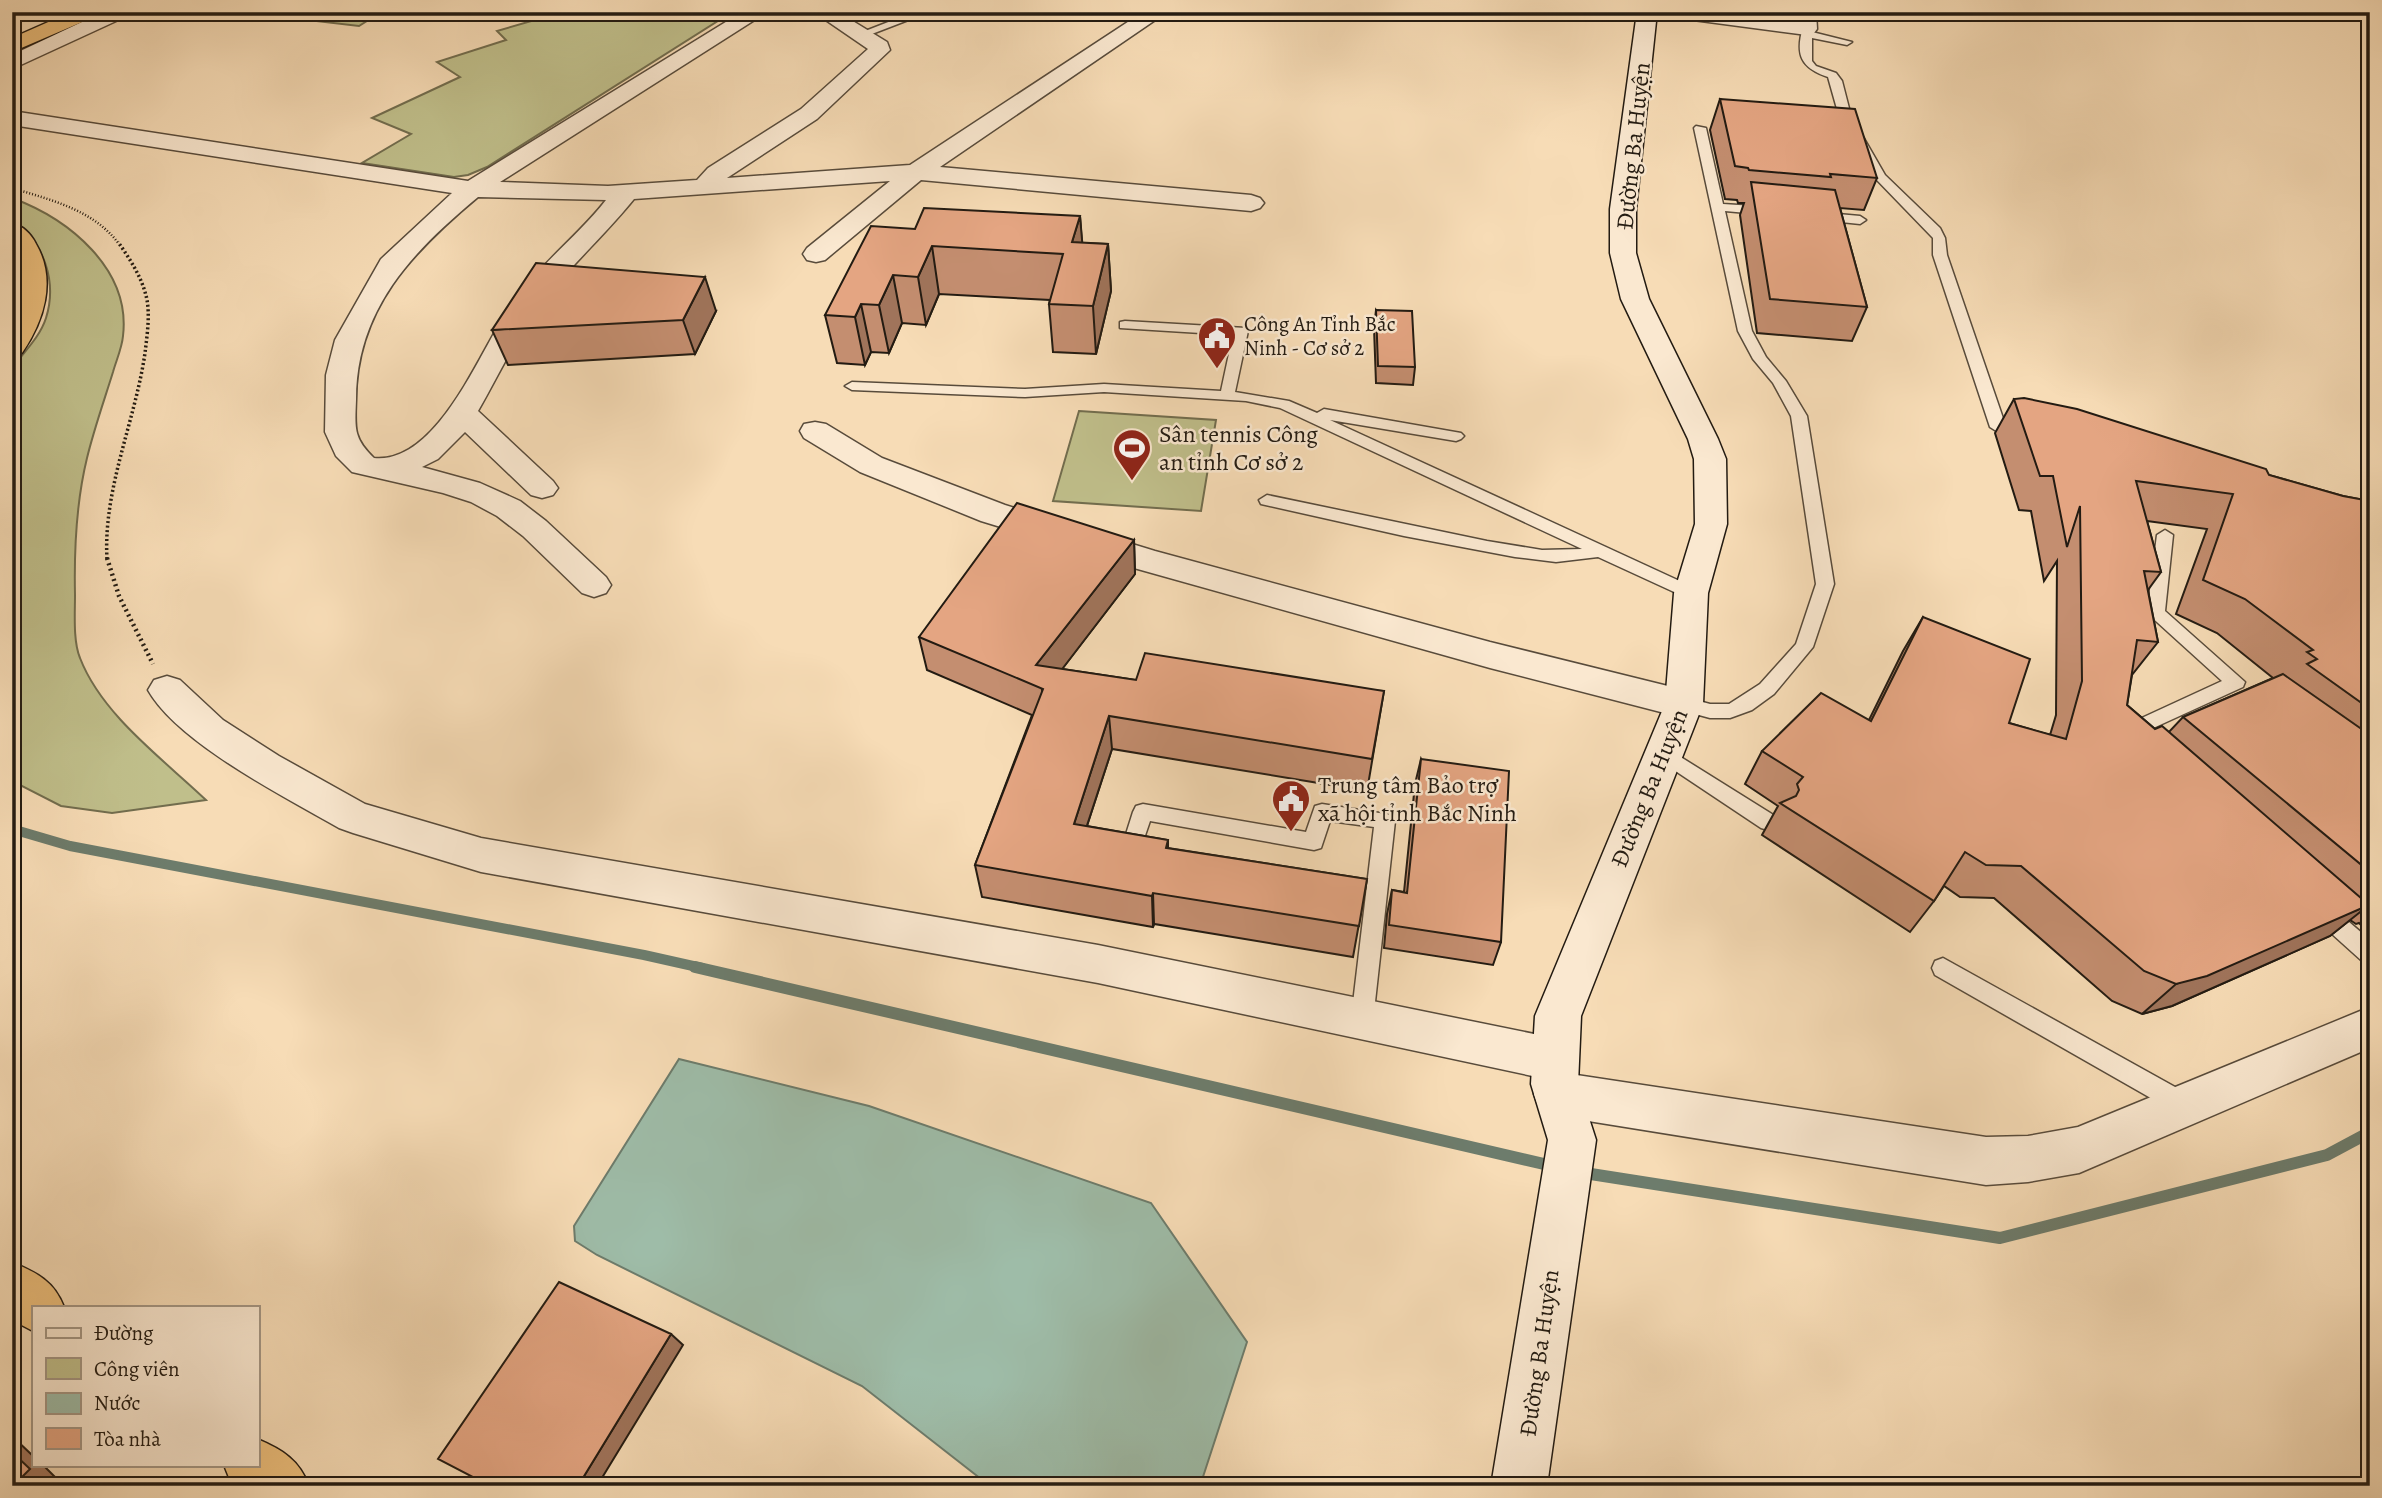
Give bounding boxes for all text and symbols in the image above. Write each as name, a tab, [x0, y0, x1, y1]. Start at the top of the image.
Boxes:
street label: Đường Ba Huyện	[1608, 61, 1658, 231]
place label: Công An Tỉnh Bắc Ninh - Cơ sở 2	[1244, 310, 1396, 362]
public building icon: Công An Tỉnh Bắc Ninh - Cơ sở 2	[1196, 315, 1238, 370]
place label: Sân tennis Công an tỉnh Cơ sở 2	[1159, 418, 1318, 478]
sports icon: Sân tennis Công an tỉnh Cơ sở 2	[1111, 427, 1153, 482]
street label: Đường Ba Huyện	[1603, 704, 1695, 872]
place label: Trung tâm Bảo trợ xã hội tỉnh Bắc Ninh	[1318, 769, 1517, 829]
public building icon: Trung tâm Bảo trợ xã hội tỉnh Bắc Ninh	[1270, 778, 1312, 833]
street label: Đường Ba Huyện	[1511, 1267, 1567, 1439]
legend	[32, 1306, 259, 1466]
text: Đường	[94, 1319, 154, 1347]
text: Công viên	[94, 1355, 180, 1383]
text: Nước	[94, 1389, 141, 1417]
text: Tòa nhà	[94, 1425, 161, 1453]

